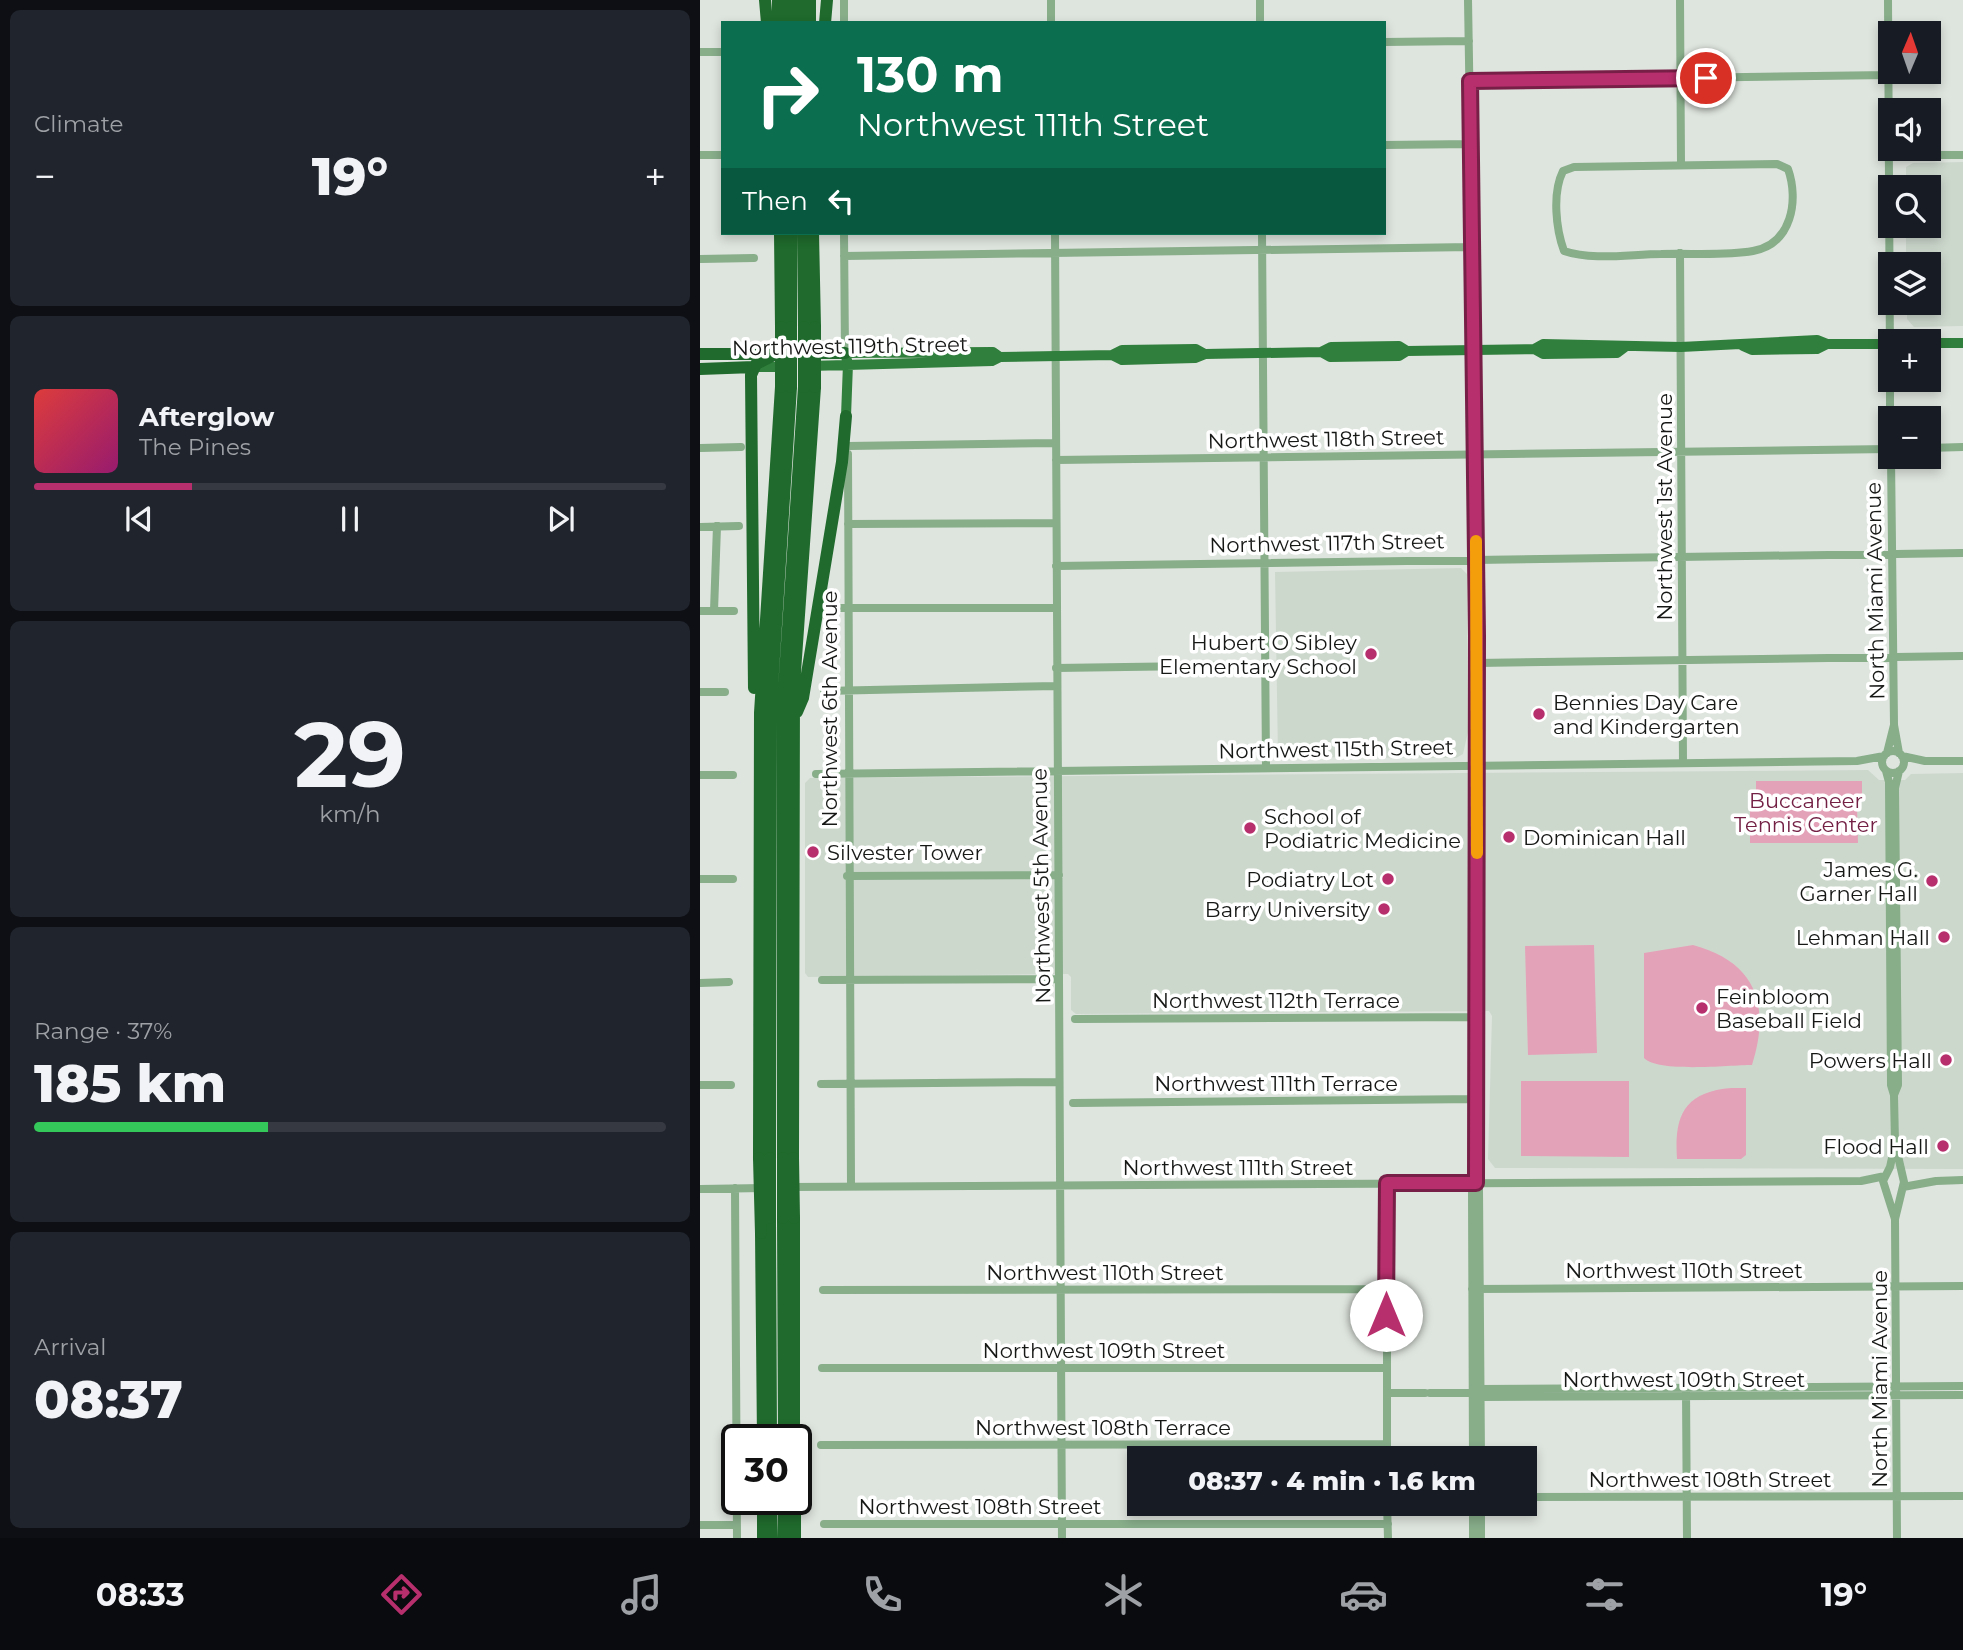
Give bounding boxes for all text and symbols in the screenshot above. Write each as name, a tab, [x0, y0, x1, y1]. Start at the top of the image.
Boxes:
north arrow	[1878, 21, 1941, 84]
map controls	[1878, 21, 1941, 469]
text: 130 m	[857, 45, 1004, 104]
pin	[1676, 48, 1736, 108]
icon: right	[742, 49, 833, 140]
icon: arrive	[1687, 59, 1725, 97]
button: sound	[1878, 98, 1941, 161]
text: Northwest 111th Street	[857, 105, 1209, 144]
text: Climate	[34, 110, 123, 138]
text: 19°	[312, 145, 388, 208]
text: −	[34, 153, 56, 200]
text: +	[644, 153, 666, 200]
button: search	[1878, 175, 1941, 238]
icon: left	[822, 182, 860, 220]
text: Then	[742, 185, 808, 217]
button: layers	[1878, 252, 1941, 315]
button: +	[1878, 329, 1941, 392]
street label: Northwest 119th Street	[732, 331, 968, 361]
street label: Northwest 1st Avenue	[1652, 393, 1677, 621]
text: Afterglow	[139, 401, 274, 433]
button: −	[1878, 406, 1941, 469]
street label: Northwest 118th Street	[1207, 424, 1445, 454]
text: The Pines	[139, 433, 251, 461]
street label: North Miami Avenue	[1861, 482, 1889, 700]
icon: previous	[120, 500, 158, 538]
icon: pause	[331, 500, 369, 538]
icon: next	[542, 500, 580, 538]
street label: Northwest 117th Street	[1209, 528, 1445, 558]
street label: Northwest 6th Avenue	[817, 591, 842, 827]
place label: Hubert O Sibley Elementary School	[1159, 630, 1358, 679]
marker: Hubert O Sibley Elementary School	[1363, 646, 1379, 662]
place label: Bennies Day Care and Kindergarten	[1553, 690, 1740, 739]
text: 29	[294, 699, 406, 810]
marker: Bennies Day Care and Kindergarten	[1531, 706, 1547, 722]
street label: Northwest 115th Street	[1218, 734, 1454, 764]
street label: Northwest 5th Avenue	[1026, 768, 1056, 1004]
park label: Buccaneer Tennis Center	[1734, 788, 1878, 837]
text: km/h	[319, 800, 381, 828]
place label: School of Podiatric Medicine	[1264, 804, 1461, 853]
marker: School of Podiatric Medicine	[1242, 820, 1258, 836]
place label: Dominican Hall	[1523, 825, 1686, 850]
marker: Dominican Hall	[1501, 829, 1517, 845]
place label: Silvester Tower	[827, 840, 983, 865]
marker: Silvester Tower	[805, 844, 821, 860]
place label: James G. Garner Hall	[1800, 857, 1918, 906]
place label: Podiatry Lot	[1246, 867, 1374, 892]
marker: Podiatry Lot	[1380, 871, 1396, 887]
marker: James G. Garner Hall	[1924, 873, 1940, 889]
place label: Barry University	[1205, 897, 1371, 922]
marker: Barry University	[1376, 901, 1392, 917]
place label: Lehman Hall	[1796, 925, 1930, 950]
marker: Lehman Hall	[1936, 929, 1952, 945]
place label: Feinbloom Baseball Field	[1716, 984, 1862, 1033]
street label: Northwest 112th Terrace	[1152, 988, 1400, 1013]
marker: Feinbloom Baseball Field	[1694, 1000, 1710, 1016]
text: Range · 37%	[34, 1017, 172, 1045]
place label: Powers Hall	[1809, 1048, 1932, 1073]
text: 185 km	[34, 1052, 226, 1115]
marker: Powers Hall	[1938, 1052, 1954, 1068]
street label: Northwest 111th Terrace	[1154, 1071, 1398, 1096]
place label: Flood Hall	[1823, 1134, 1929, 1159]
marker: Flood Hall	[1935, 1138, 1951, 1154]
street label: Northwest 111th Street	[1122, 1155, 1354, 1180]
street label: Northwest 110th Street	[1565, 1258, 1803, 1283]
street label: Northwest 110th Street	[986, 1260, 1224, 1285]
street label: North Miami Avenue	[1867, 1270, 1892, 1488]
position arrow	[1349, 1278, 1423, 1352]
text: Arrival	[34, 1333, 107, 1361]
street label: Northwest 109th Street	[983, 1338, 1225, 1363]
street label: Northwest 109th Street	[1563, 1367, 1805, 1392]
text: 08:37	[34, 1368, 183, 1431]
street label: Northwest 108th Terrace	[975, 1415, 1231, 1440]
speed limit sign: 30	[721, 1424, 812, 1515]
text: 08:37 · 4 min · 1.6 km	[1188, 1465, 1476, 1497]
street label: Northwest 108th Street	[1588, 1467, 1832, 1492]
street label: Northwest 108th Street	[858, 1494, 1102, 1519]
icon: directions	[377, 1570, 426, 1619]
icon: music	[617, 1570, 666, 1619]
icon: phone	[858, 1570, 907, 1619]
icon: climate	[1099, 1570, 1148, 1619]
icon: car	[1339, 1570, 1388, 1619]
icon: filters	[1580, 1570, 1629, 1619]
text: 08:33	[96, 1575, 185, 1614]
text: 19°	[1821, 1575, 1867, 1614]

